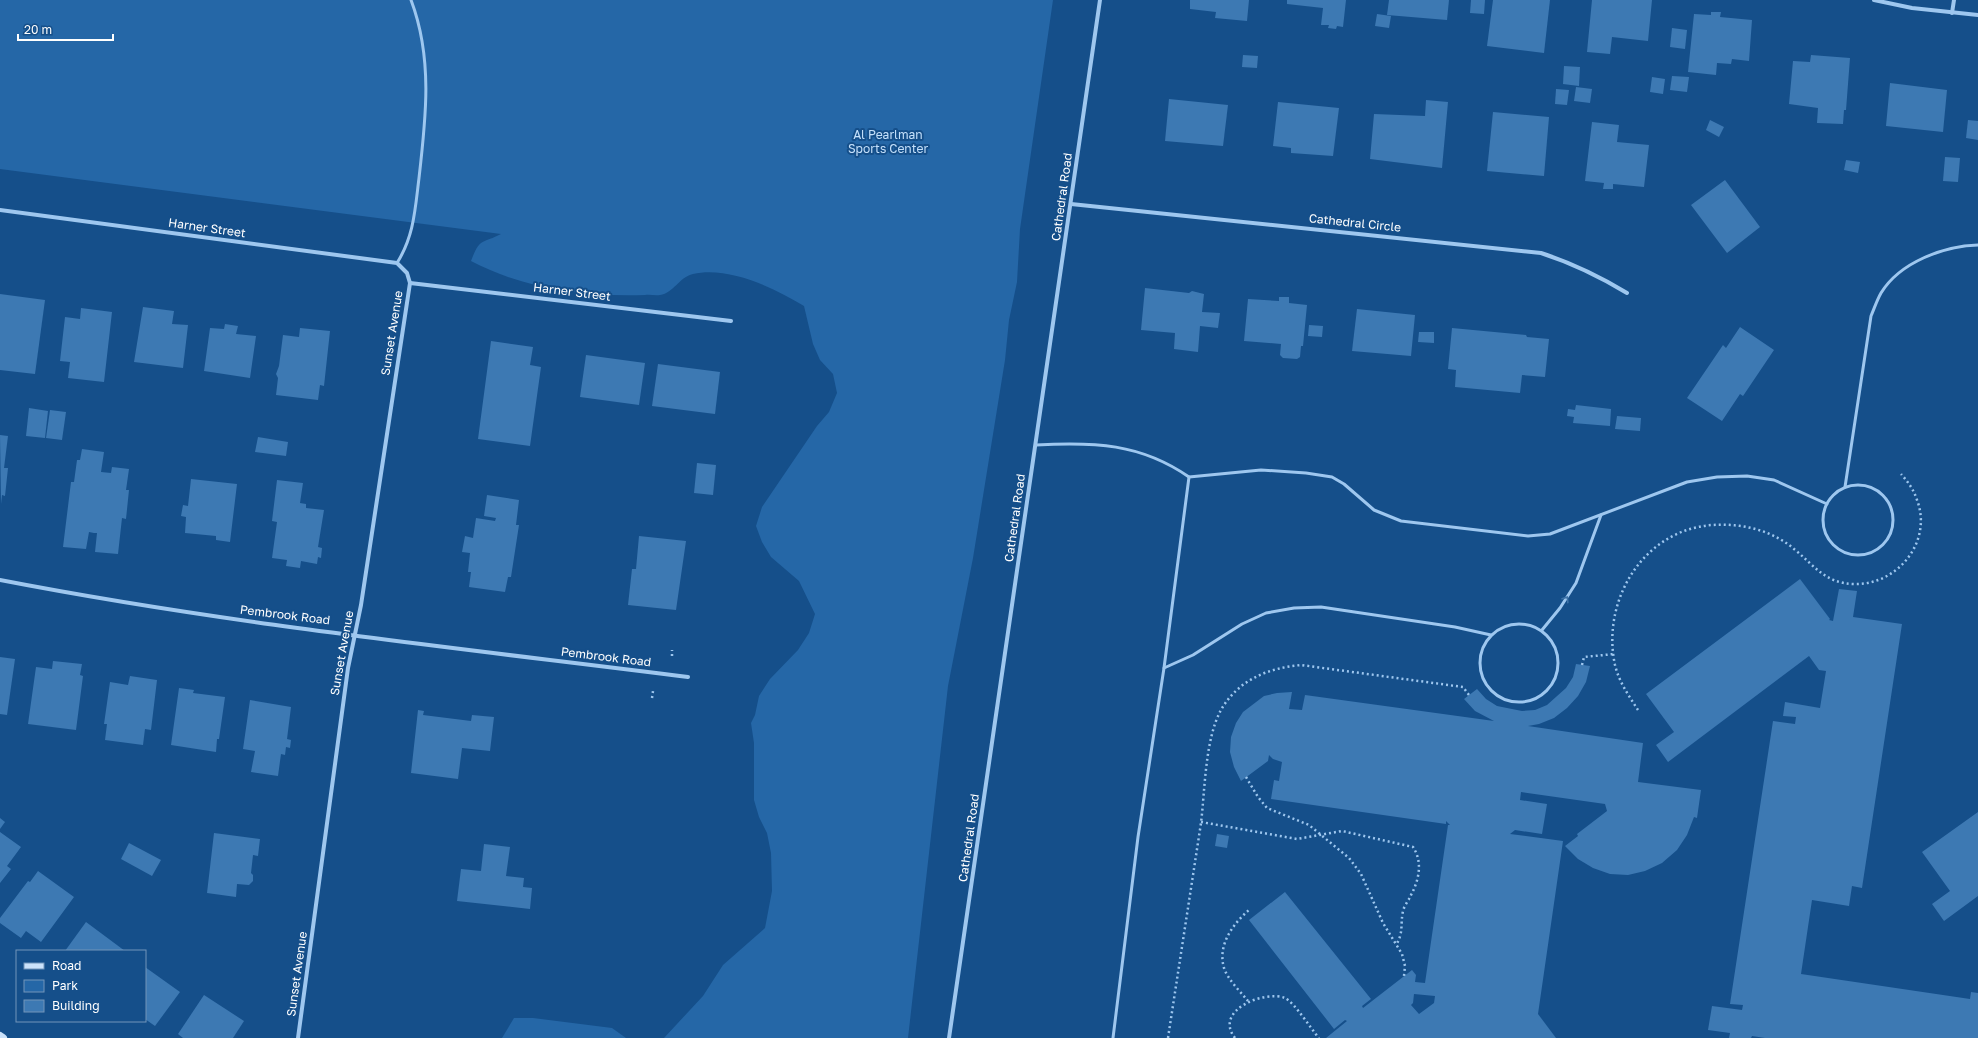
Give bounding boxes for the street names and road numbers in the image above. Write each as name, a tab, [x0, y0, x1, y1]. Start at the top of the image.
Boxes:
street label: Cathedral Road	[1048, 152, 1075, 242]
street label: Cathedral Circle	[1308, 210, 1402, 235]
street label: Harner Street	[167, 215, 247, 240]
street label: Harner Street	[532, 279, 612, 304]
street label: Sunset Avenue	[377, 289, 406, 376]
street label: Cathedral Road	[1001, 473, 1028, 563]
street label: Pembrook Road	[239, 602, 331, 627]
street label: Sunset Avenue	[327, 609, 356, 696]
street label: Pembrook Road	[560, 644, 652, 669]
street label: Cathedral Road	[955, 793, 982, 883]
street label: Sunset Avenue	[283, 930, 310, 1017]

